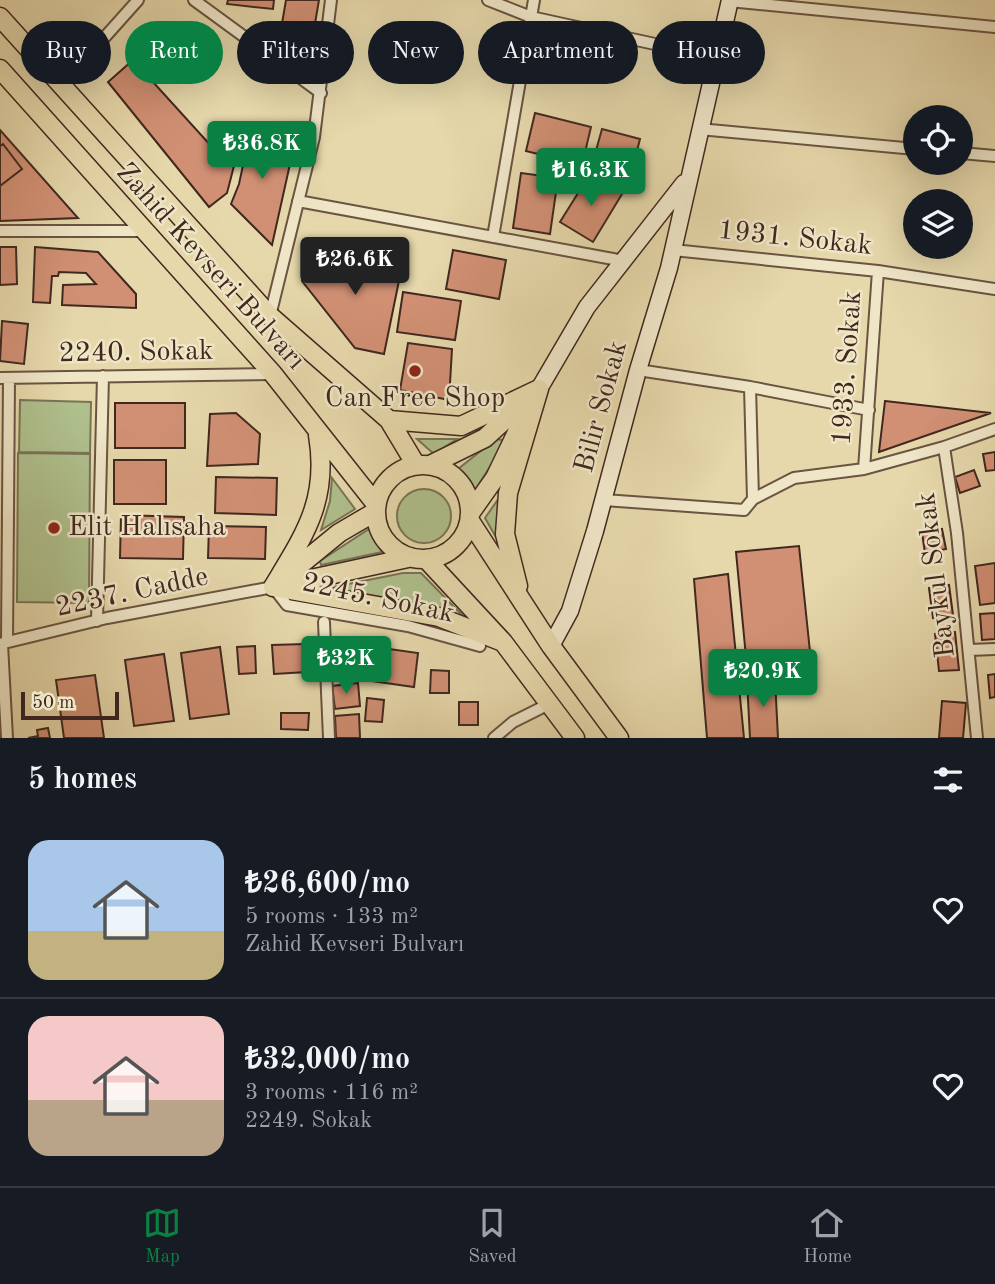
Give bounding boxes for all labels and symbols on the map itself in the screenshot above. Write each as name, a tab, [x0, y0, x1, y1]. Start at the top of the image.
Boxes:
pin: ₺36.8K	[205, 122, 319, 181]
pin: ₺16.3K	[534, 148, 648, 208]
street label: Zahid Kevseri Bulvarı	[110, 158, 310, 376]
street label: 1931. Sokak	[717, 217, 873, 261]
pin: ₺26.6K	[298, 238, 412, 297]
street label: 1933. Sokak	[829, 290, 867, 446]
street label: 2240. Sokak	[58, 338, 214, 368]
street label: Bilir Sokak	[571, 338, 633, 476]
marker: Can Free Shop	[407, 363, 423, 379]
place label: Can Free Shop	[325, 385, 505, 413]
street label: Baykul Sokak	[913, 491, 961, 659]
place label: Elit Halısaha	[68, 514, 226, 542]
marker: Elit Halısaha	[46, 520, 62, 536]
street label: 2237. Cadde	[53, 563, 211, 623]
street label: 2245. Sokak	[299, 569, 457, 629]
pin: ₺32K	[305, 636, 387, 696]
pin: ₺20.9K	[706, 650, 820, 709]
scale bar	[21, 689, 119, 721]

